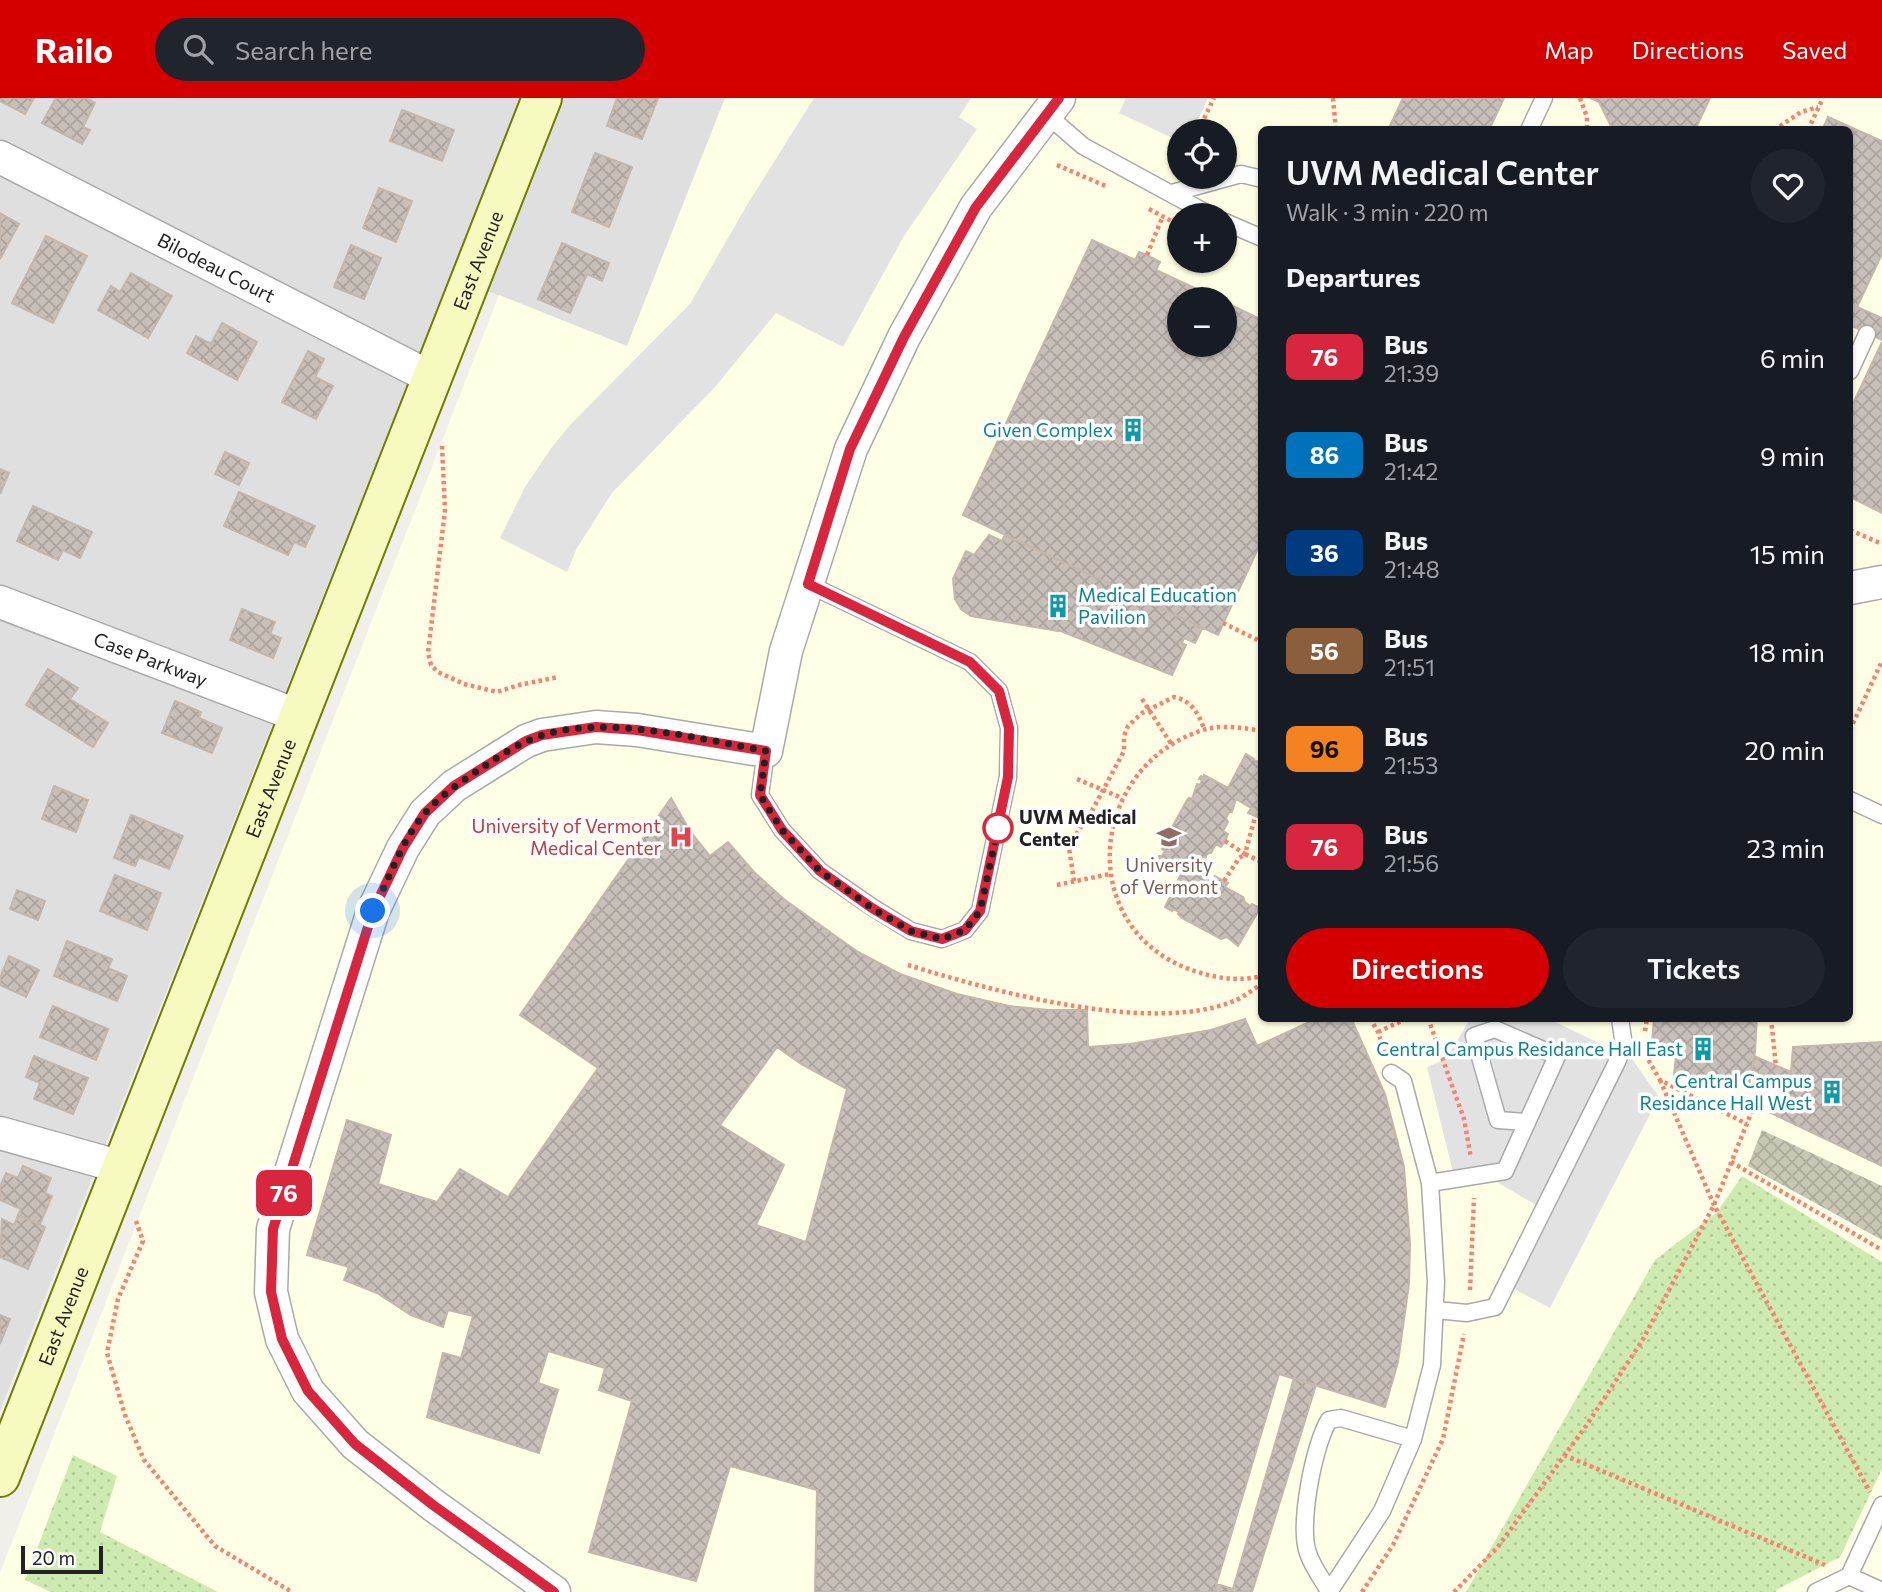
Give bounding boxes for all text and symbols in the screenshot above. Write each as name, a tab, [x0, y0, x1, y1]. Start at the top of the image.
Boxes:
search box	[155, 18, 645, 81]
text: Railo	[35, 29, 113, 70]
icon: search	[179, 30, 217, 68]
text: Search here	[235, 34, 372, 65]
text: Map	[1544, 35, 1594, 64]
text: Directions	[1632, 35, 1744, 64]
text: Saved	[1782, 35, 1847, 64]
map controls	[1167, 119, 1237, 357]
button: locate	[1167, 119, 1237, 189]
button: heart	[1751, 149, 1825, 223]
text: UVM Medical Center	[1286, 151, 1599, 192]
text: Walk · 3 min · 220 m	[1286, 198, 1489, 226]
button: +	[1167, 203, 1237, 273]
street label: East Avenue	[448, 207, 507, 313]
street label: Bilodeau Court	[154, 228, 279, 307]
text: Departures	[1286, 261, 1421, 292]
button: −	[1167, 287, 1237, 357]
text: Bus	[1384, 328, 1428, 359]
text: 76	[1311, 342, 1338, 371]
text: 6 min	[1760, 342, 1825, 373]
text: 21:39	[1384, 359, 1439, 387]
building icon: Given Complex	[1119, 416, 1147, 444]
place label: Given Complex	[983, 418, 1113, 441]
text: Bus	[1384, 426, 1428, 457]
text: 86	[1310, 440, 1339, 469]
text: 9 min	[1760, 440, 1825, 471]
text: 21:42	[1384, 457, 1438, 485]
text: Bus	[1384, 524, 1428, 555]
text: 36	[1310, 538, 1339, 567]
text: 15 min	[1750, 538, 1825, 569]
text: 21:48	[1384, 555, 1440, 583]
place label: Medical Education Pavilion	[1078, 583, 1237, 628]
building icon: Medical Education Pavilion	[1044, 592, 1072, 620]
text: Bus	[1384, 622, 1428, 653]
street label: Case Parkway	[91, 627, 211, 691]
text: 56	[1310, 636, 1339, 665]
text: 18 min	[1749, 636, 1825, 667]
text: 21:51	[1384, 653, 1435, 681]
text: Bus	[1384, 720, 1428, 751]
text: 96	[1310, 734, 1339, 763]
text: 20 min	[1744, 734, 1825, 765]
street label: East Avenue	[240, 735, 300, 841]
text: 21:53	[1384, 751, 1438, 779]
place label: UVM Medical Center	[1019, 805, 1136, 850]
marker: UVM Medical Center	[983, 813, 1013, 843]
place label: University of Vermont Medical Center	[472, 814, 661, 859]
text: Bus	[1384, 818, 1428, 849]
hospital icon: University of Vermont Medical Center	[667, 823, 695, 851]
school or university icon: University of Vermont	[1155, 823, 1183, 851]
text: 76	[1311, 832, 1338, 861]
text: 23 min	[1747, 832, 1825, 863]
text: 21:56	[1384, 849, 1439, 877]
place label: University of Vermont	[1120, 853, 1218, 898]
your location	[355, 893, 390, 928]
button: Directions	[1286, 928, 1549, 1008]
button: Tickets	[1563, 928, 1825, 1008]
building icon: Central Campus Residance Hall East	[1689, 1035, 1717, 1063]
place label: Central Campus Residance Hall East	[1376, 1037, 1683, 1060]
place label: Central Campus Residance Hall West	[1640, 1069, 1812, 1114]
building icon: Central Campus Residance Hall West	[1818, 1078, 1846, 1106]
line badge: 76	[252, 1170, 316, 1216]
text: 76	[270, 1178, 298, 1207]
street label: East Avenue	[33, 1263, 93, 1369]
scale bar	[21, 1543, 103, 1575]
text: 20 m	[32, 1546, 75, 1569]

